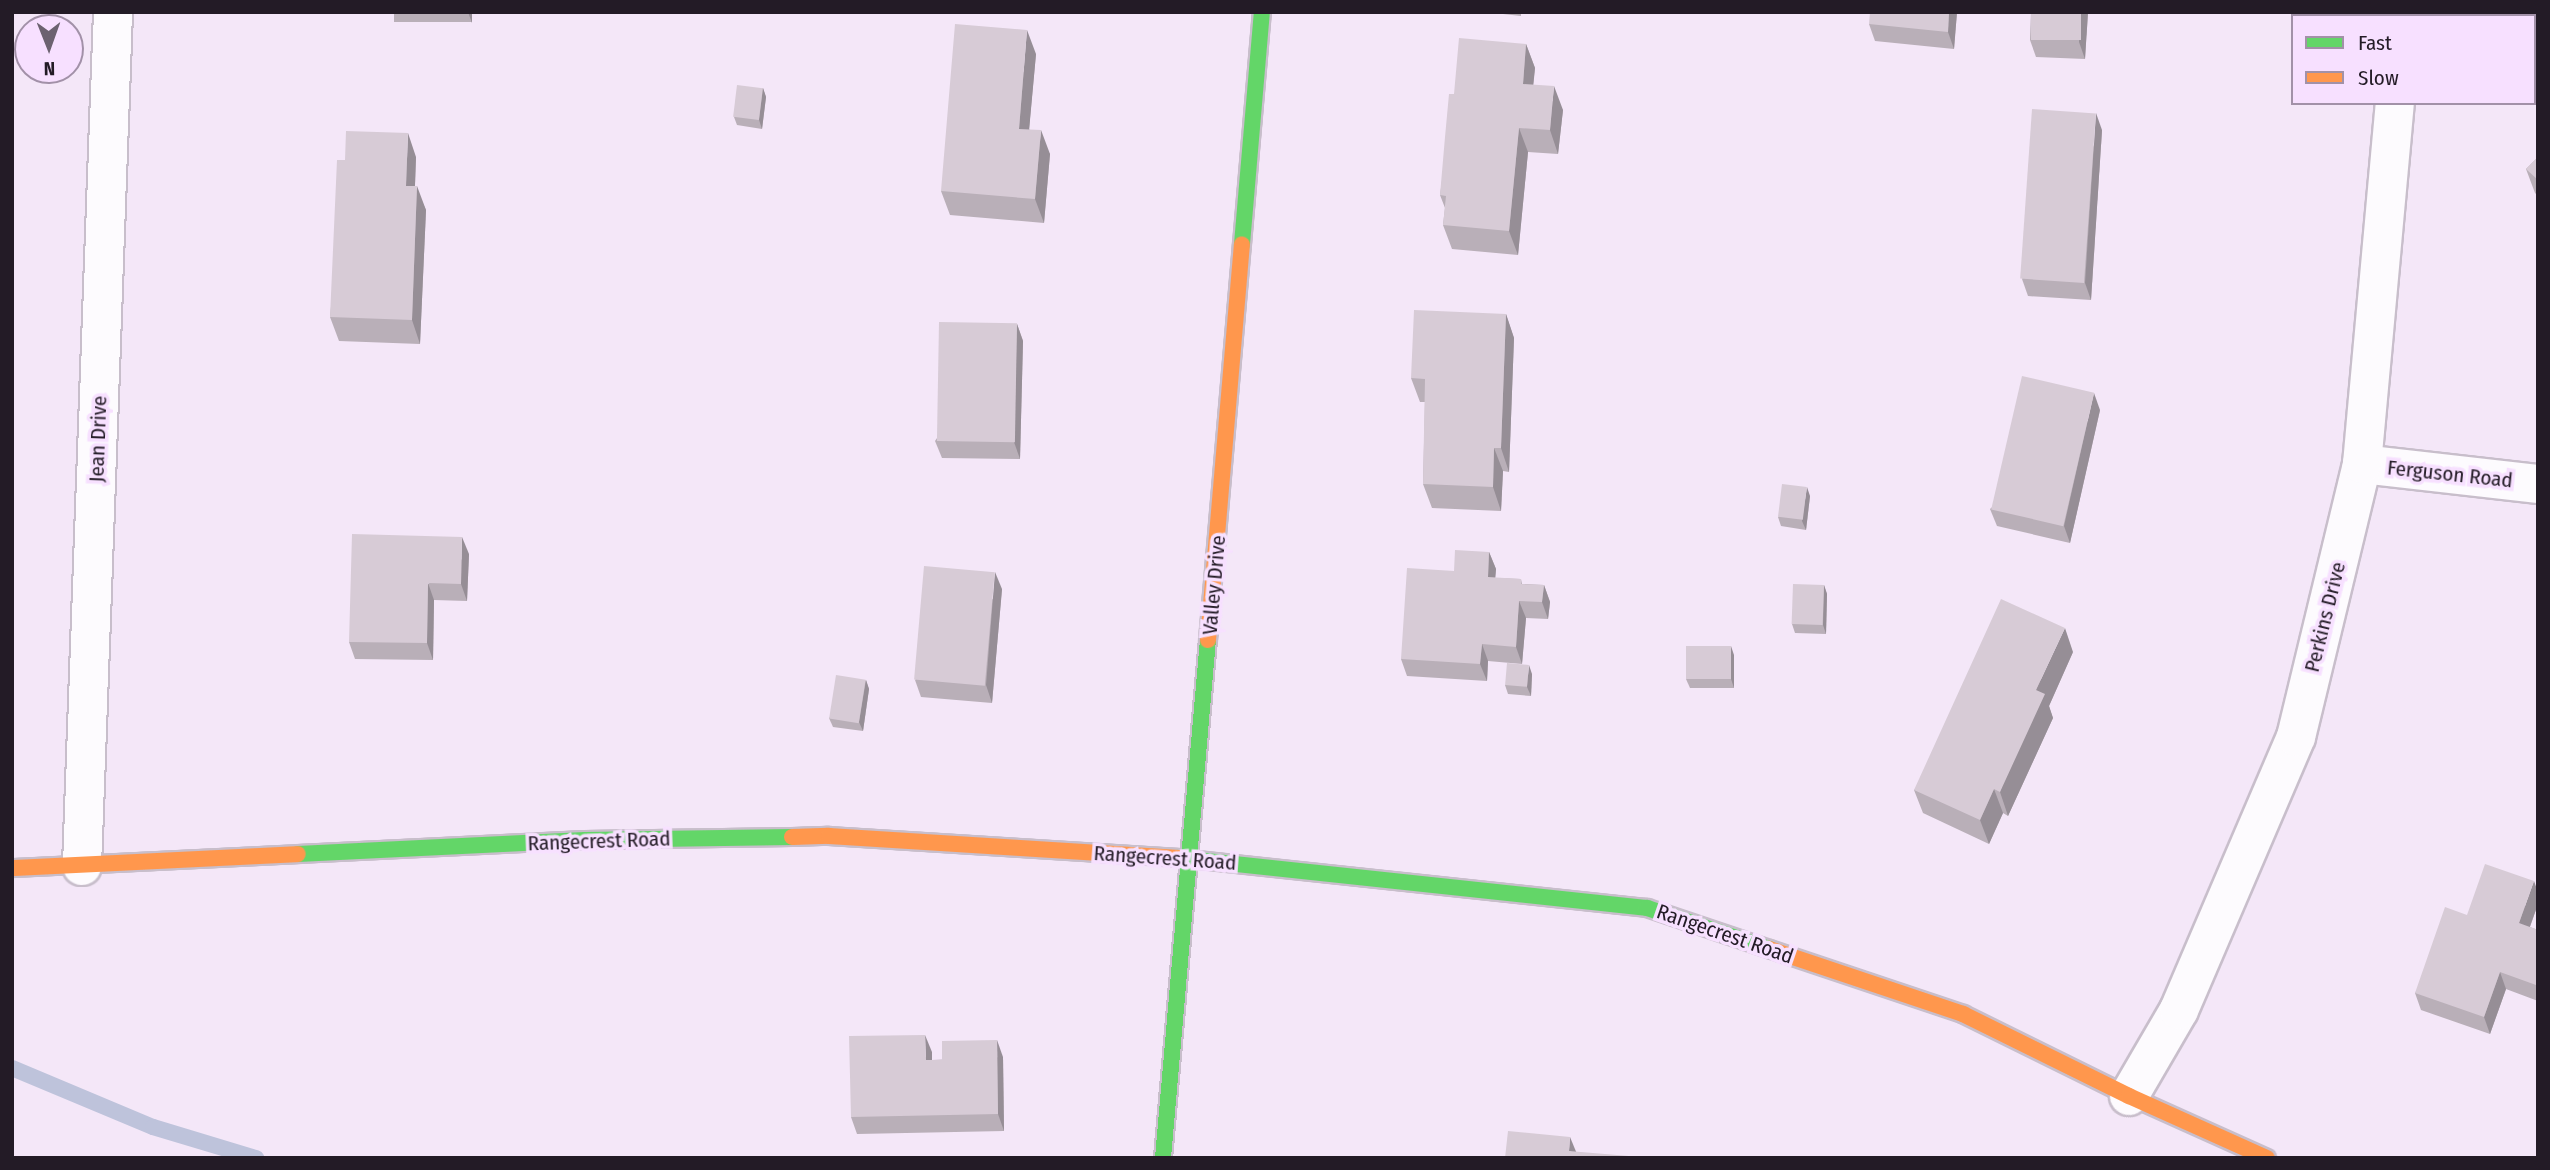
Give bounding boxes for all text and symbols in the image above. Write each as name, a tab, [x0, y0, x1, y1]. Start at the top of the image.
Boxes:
north arrow	[14, 14, 84, 84]
legend	[2291, 14, 2536, 105]
text: Fast	[2358, 30, 2392, 56]
text: N	[43, 57, 55, 80]
text: Slow	[2358, 65, 2399, 91]
street label: Jean Drive	[84, 395, 112, 483]
street label: Ferguson Road	[2386, 455, 2514, 493]
street label: Valley Drive	[1197, 534, 1231, 636]
street label: Perkins Drive	[2299, 559, 2351, 675]
street label: Rangecrest Road	[527, 826, 671, 856]
street label: Rangecrest Road	[1093, 840, 1237, 876]
street label: Rangecrest Road	[1653, 899, 1797, 969]

